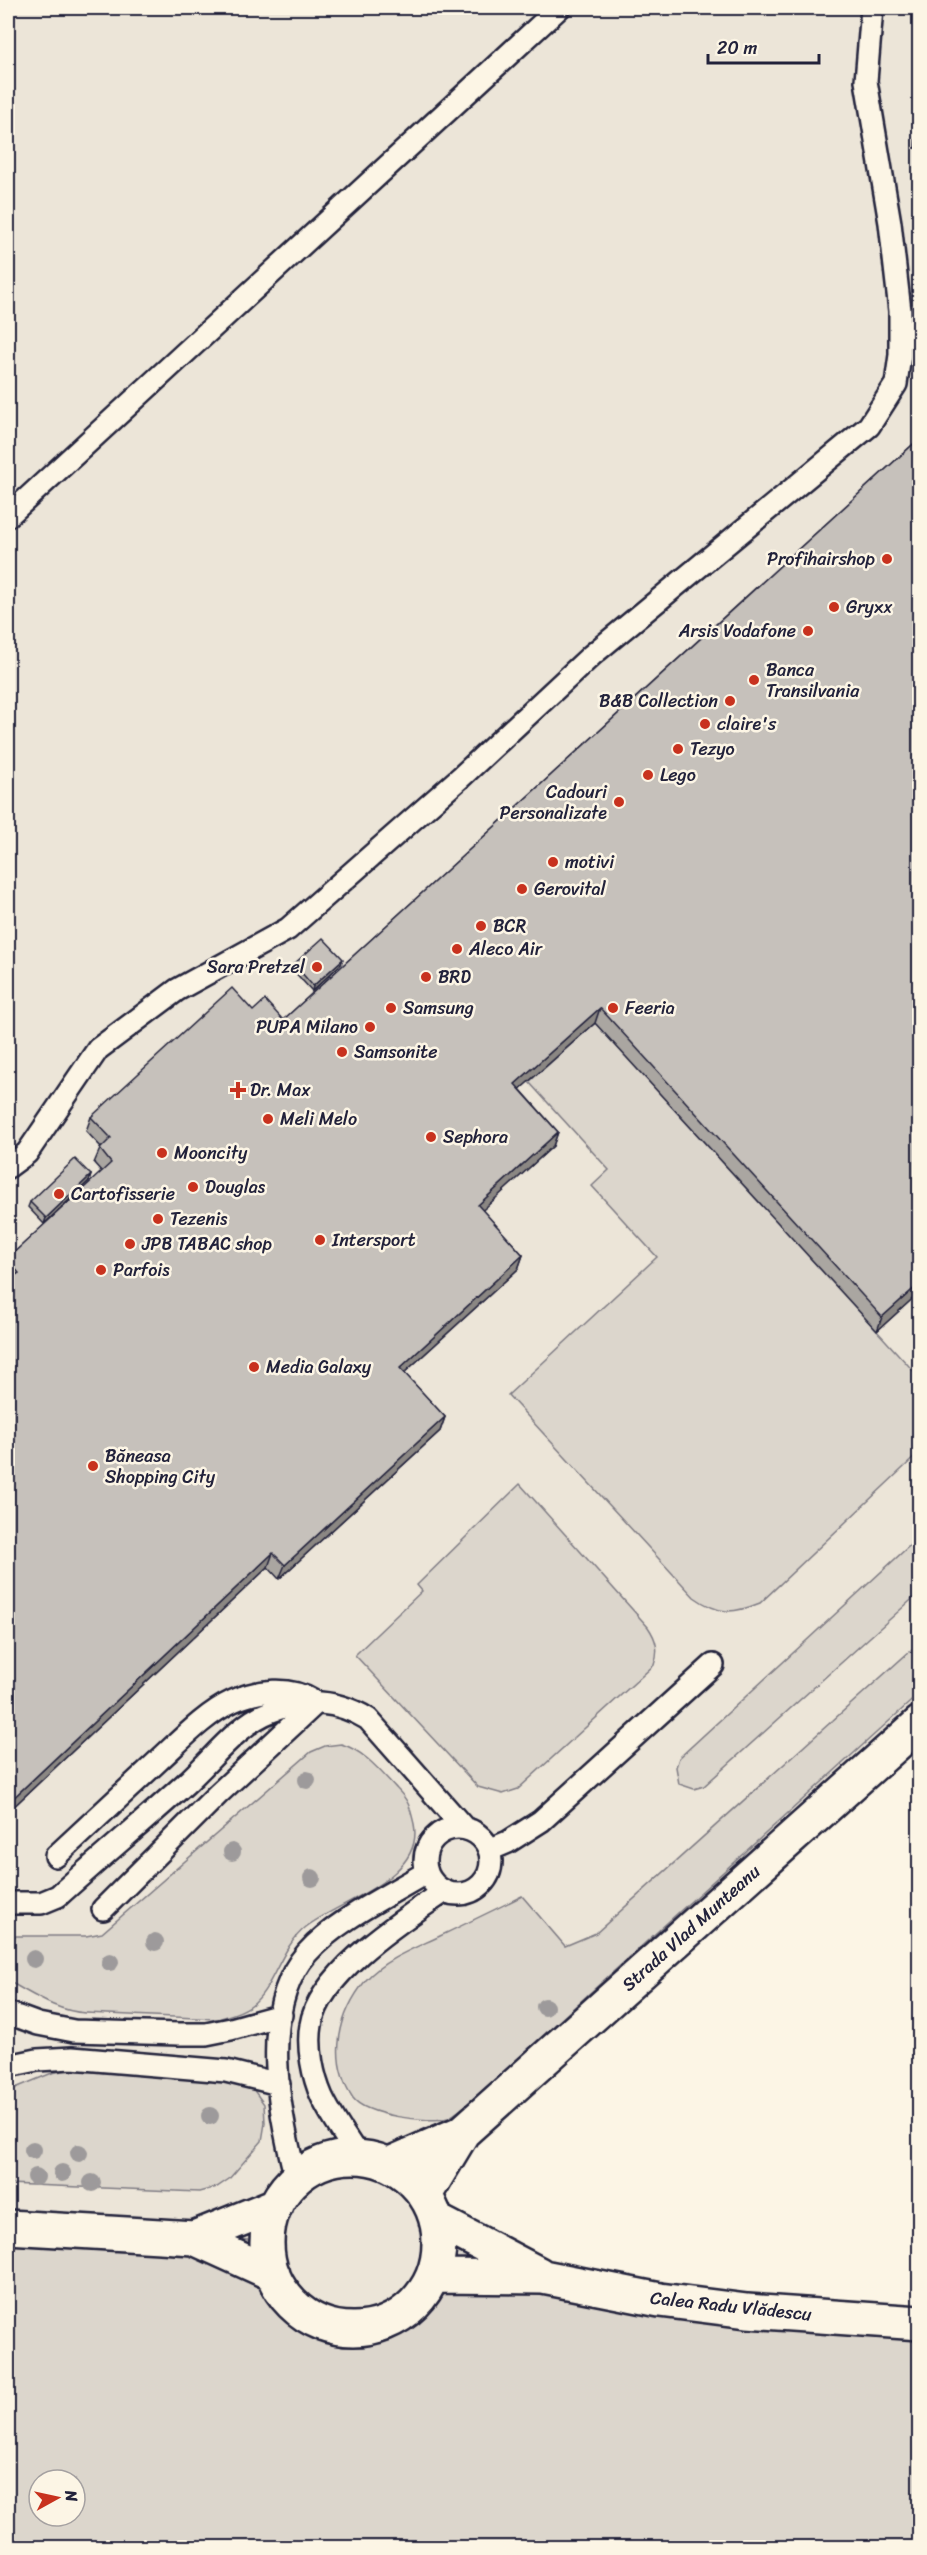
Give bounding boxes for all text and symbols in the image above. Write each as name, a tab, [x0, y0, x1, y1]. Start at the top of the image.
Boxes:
scale bar	[708, 27, 819, 65]
text: 20 m	[717, 32, 757, 64]
place label: Profihairshop	[767, 543, 875, 575]
marker: Profihairshop	[880, 552, 894, 566]
place label: Gryxx	[846, 591, 893, 623]
marker: Gryxx	[827, 600, 841, 614]
place label: Arsis Vodafone	[678, 615, 796, 647]
marker: Arsis Vodafone	[801, 624, 815, 638]
place label: Banca Transilvania	[766, 654, 860, 707]
marker: Banca Transilvania	[747, 673, 761, 687]
place label: B&B Collection	[599, 685, 718, 717]
marker: B&B Collection	[723, 694, 737, 708]
place label: claire's	[717, 708, 777, 740]
marker: claire's	[698, 717, 712, 731]
place label: Tezyo	[690, 733, 735, 765]
marker: Tezyo	[671, 742, 685, 756]
place label: Lego	[660, 759, 696, 791]
marker: Lego	[641, 768, 655, 782]
place label: Cadouri Personalizate	[500, 776, 608, 829]
marker: Cadouri Personalizate	[612, 795, 626, 809]
place label: motivi	[565, 846, 615, 878]
marker: motivi	[546, 855, 560, 869]
place label: Gerovital	[534, 873, 607, 905]
marker: Gerovital	[515, 882, 529, 896]
place label: BCR	[493, 910, 527, 942]
marker: BCR	[474, 919, 488, 933]
place label: Aleco Air	[468, 933, 544, 965]
marker: Aleco Air	[450, 942, 464, 956]
place label: Sara Pretzel	[207, 951, 306, 983]
marker: Sara Pretzel	[310, 960, 324, 974]
place label: BRD	[438, 961, 471, 993]
marker: BRD	[419, 970, 433, 984]
place label: Samsung	[403, 992, 474, 1024]
place label: Feeria	[625, 992, 675, 1024]
marker: Samsung	[384, 1001, 398, 1015]
marker: Feeria	[606, 1001, 620, 1015]
place label: PUPA Milano	[256, 1011, 358, 1043]
marker: PUPA Milano	[363, 1020, 377, 1034]
place label: Samsonite	[354, 1036, 437, 1068]
marker: Samsonite	[335, 1045, 349, 1059]
place label: Dr. Max	[250, 1074, 311, 1106]
marker: Dr. Max	[231, 1083, 245, 1097]
place label: Meli Melo	[280, 1103, 357, 1135]
marker: Meli Melo	[261, 1112, 275, 1126]
place label: Sephora	[443, 1121, 508, 1153]
marker: Sephora	[424, 1130, 438, 1144]
place label: Mooncity	[174, 1137, 248, 1169]
marker: Mooncity	[155, 1146, 169, 1160]
place label: Douglas	[205, 1171, 266, 1203]
place label: Cartofisserie	[71, 1178, 175, 1210]
marker: Douglas	[186, 1180, 200, 1194]
marker: Cartofisserie	[52, 1187, 66, 1201]
place label: Tezenis	[170, 1203, 228, 1235]
marker: Tezenis	[151, 1212, 165, 1226]
place label: Intersport	[331, 1224, 416, 1256]
place label: JPB TABAC shop	[141, 1228, 272, 1260]
marker: Intersport	[313, 1233, 327, 1247]
marker: JPB TABAC shop	[123, 1237, 137, 1251]
place label: Parfois	[113, 1254, 170, 1286]
marker: Parfois	[94, 1263, 108, 1277]
place label: Media Galaxy	[266, 1351, 372, 1383]
marker: Media Galaxy	[247, 1360, 261, 1374]
place label: Băneasa Shopping City	[105, 1440, 216, 1493]
marker: Băneasa Shopping City	[86, 1459, 100, 1473]
street label: Strada Vlad Munteanu	[614, 1856, 768, 1999]
street label: Calea Radu Vlădescu	[649, 2282, 814, 2330]
north arrow	[27, 2468, 87, 2528]
text: N	[56, 2487, 87, 2504]

